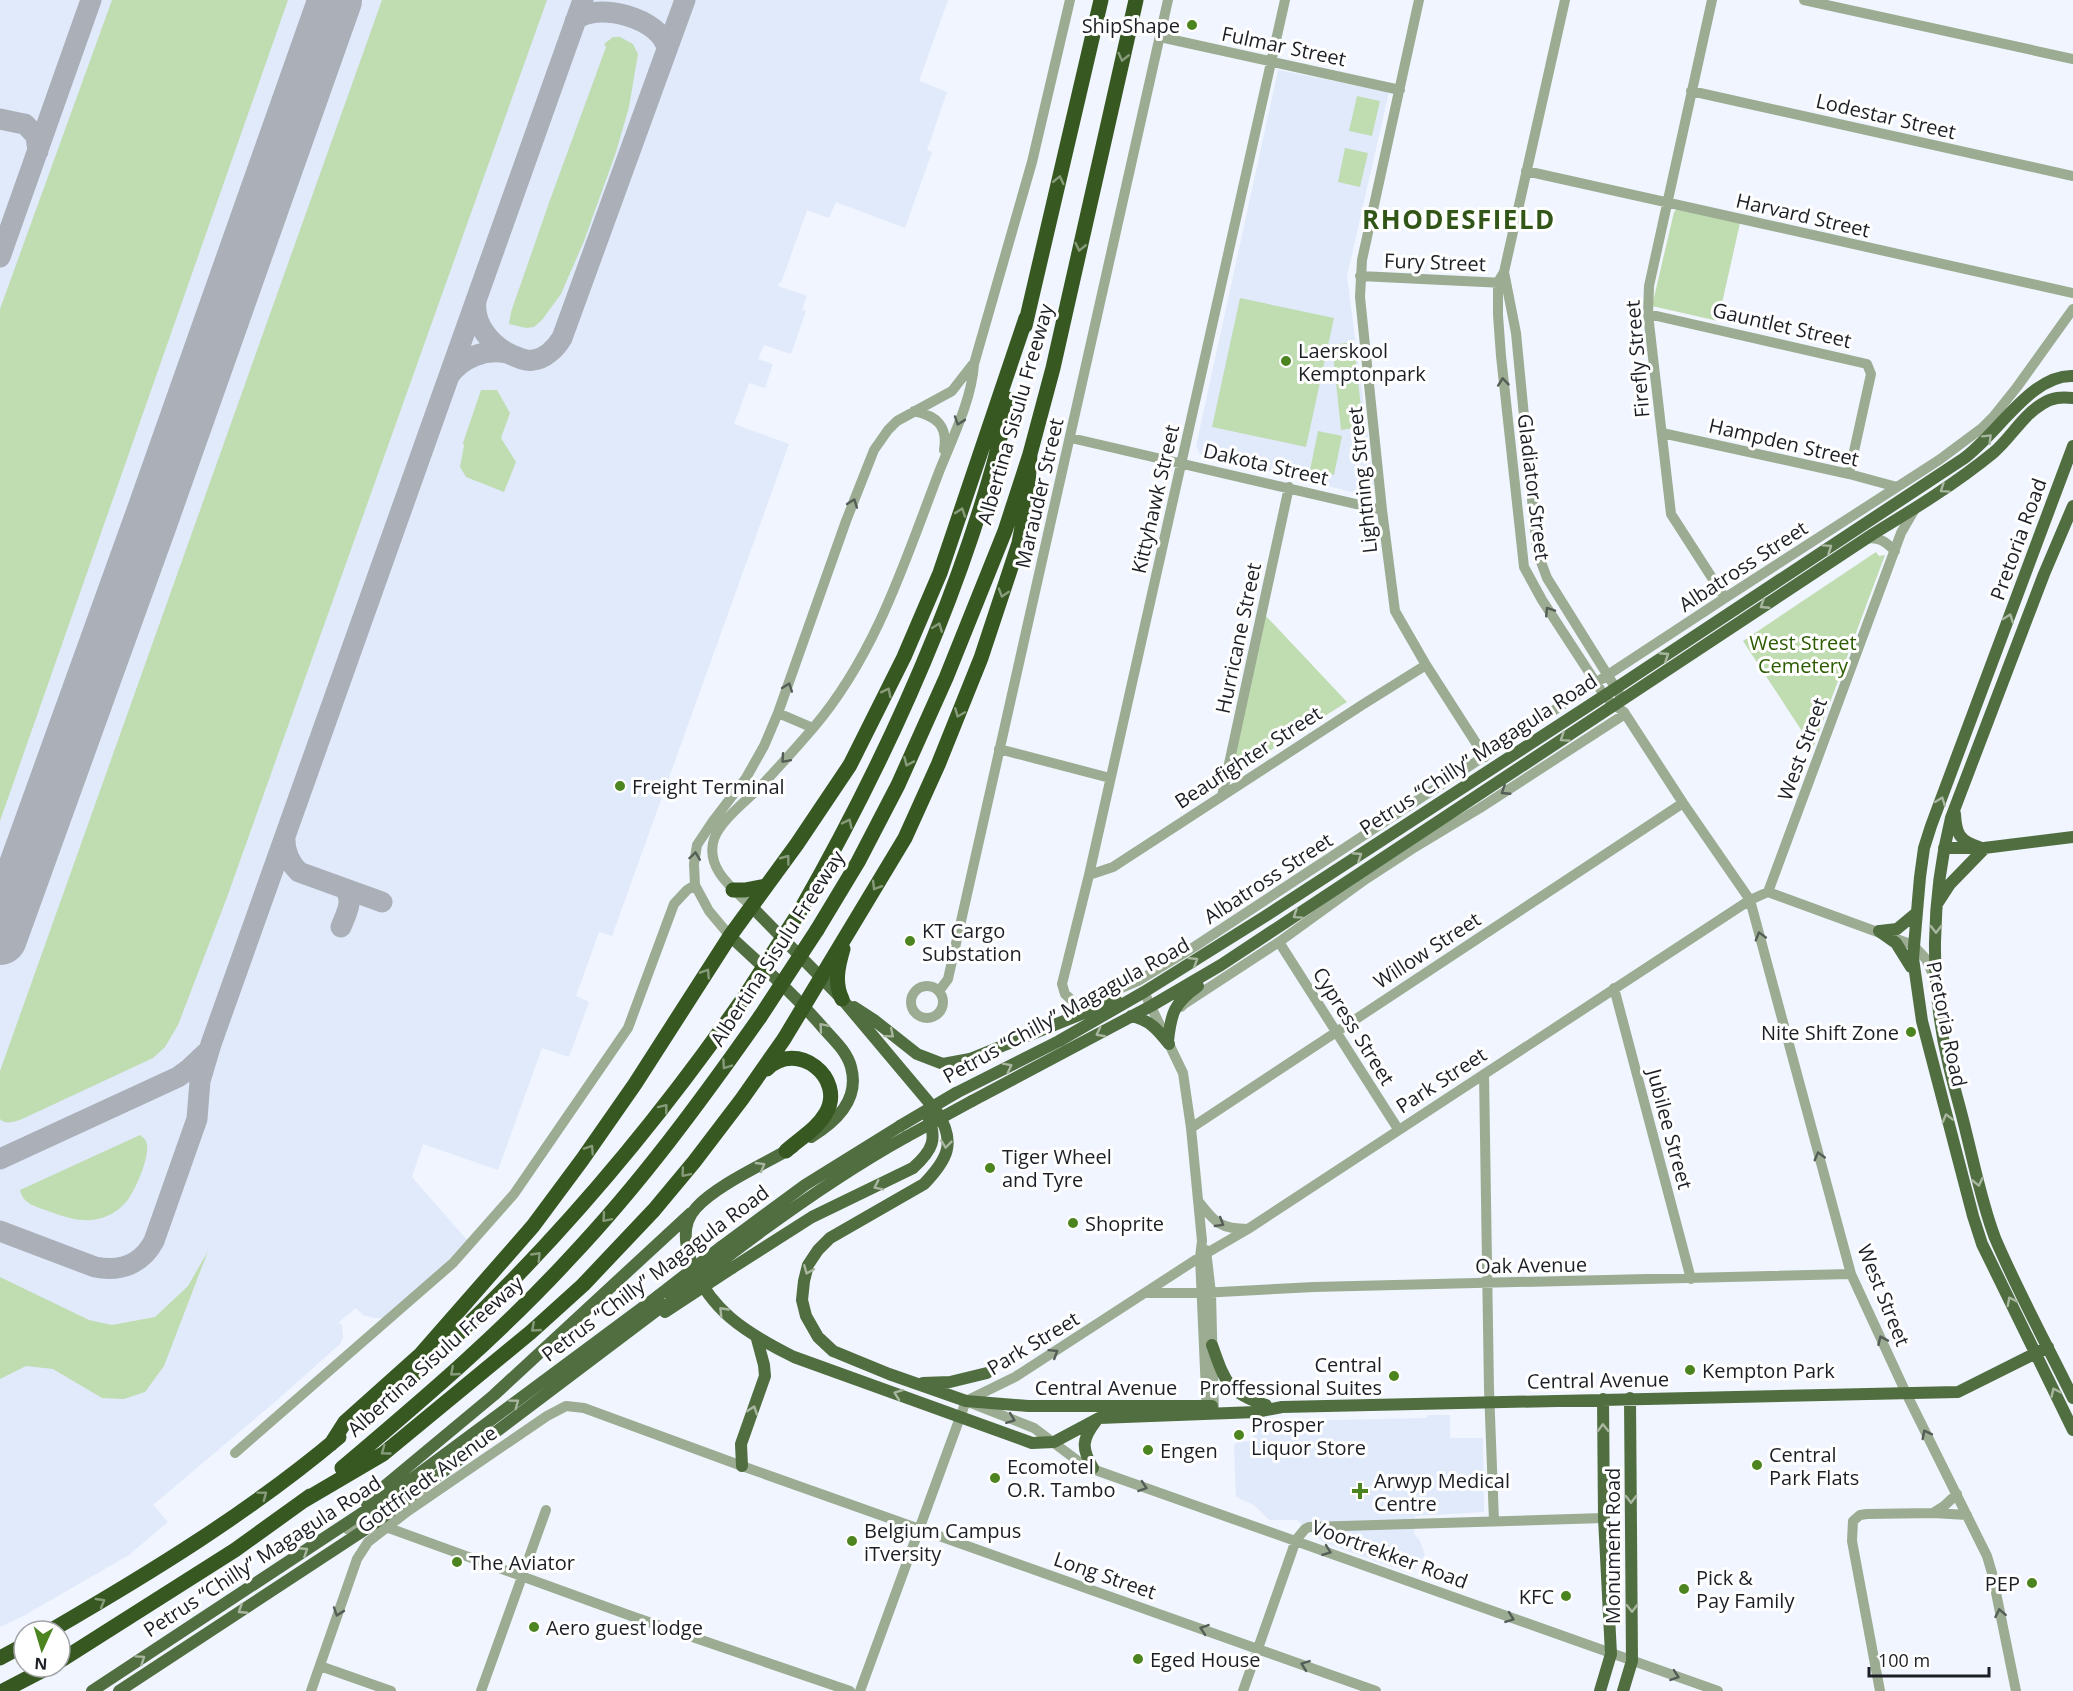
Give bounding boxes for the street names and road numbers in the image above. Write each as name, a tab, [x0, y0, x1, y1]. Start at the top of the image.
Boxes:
street label: Fulmar Street	[1219, 20, 1349, 72]
street label: Lodestar Street	[1813, 87, 1959, 145]
street label: Harvard Street	[1733, 186, 1873, 244]
street label: Fury Street	[1384, 247, 1486, 277]
street label: Gauntlet Street	[1710, 296, 1854, 354]
street label: Firefly Street	[1618, 299, 1656, 419]
street label: Albertina Sisulu Freeway	[971, 300, 1060, 527]
street label: Lightning Street	[1341, 405, 1383, 555]
street label: Gladiator Street	[1512, 412, 1556, 562]
street label: Hampden Street	[1706, 412, 1862, 472]
street label: Marauder Street	[1009, 415, 1069, 571]
street label: Kittyhawk Street	[1125, 422, 1185, 576]
street label: Dakota Street	[1201, 437, 1331, 491]
street label: Pretoria Road	[1983, 474, 2053, 604]
street label: Albatross Street	[1673, 514, 1813, 618]
street label: Hurricane Street	[1209, 560, 1267, 716]
street label: Petrus “Chilly” Magagula Road	[1354, 667, 1602, 841]
street label: West Street	[1771, 694, 1833, 804]
street label: Beaufighter Street	[1169, 699, 1327, 815]
street label: Albatross Street	[1198, 826, 1338, 930]
street label: Albertina Sisulu Freeway	[704, 844, 851, 1051]
street label: Willow Street	[1368, 905, 1486, 995]
street label: Petrus “Chilly” Magagula Road	[938, 931, 1194, 1089]
street label: Pretoria Road	[1921, 959, 1973, 1089]
street label: Cypress Street	[1307, 962, 1401, 1090]
street label: Park Street	[1391, 1041, 1491, 1119]
street label: Jubilee Street	[1640, 1064, 1699, 1192]
street label: Petrus “Chilly” Magagula Road	[536, 1179, 774, 1367]
street label: West Street	[1851, 1240, 1917, 1350]
street label: Oak Avenue	[1475, 1251, 1587, 1279]
street label: Albertina Sisulu Freeway	[341, 1269, 529, 1442]
street label: Park Street	[982, 1305, 1084, 1381]
street label: Central Avenue	[1527, 1365, 1669, 1395]
street label: Central Avenue	[1035, 1374, 1177, 1401]
street label: Gottfriedt Avenue	[352, 1419, 502, 1539]
street label: Monument Road	[1599, 1468, 1626, 1624]
street label: Petrus “Chilly” Magagula Road	[138, 1469, 386, 1643]
street label: Voortrekker Road	[1308, 1513, 1472, 1595]
street label: Long Street	[1050, 1545, 1160, 1605]

